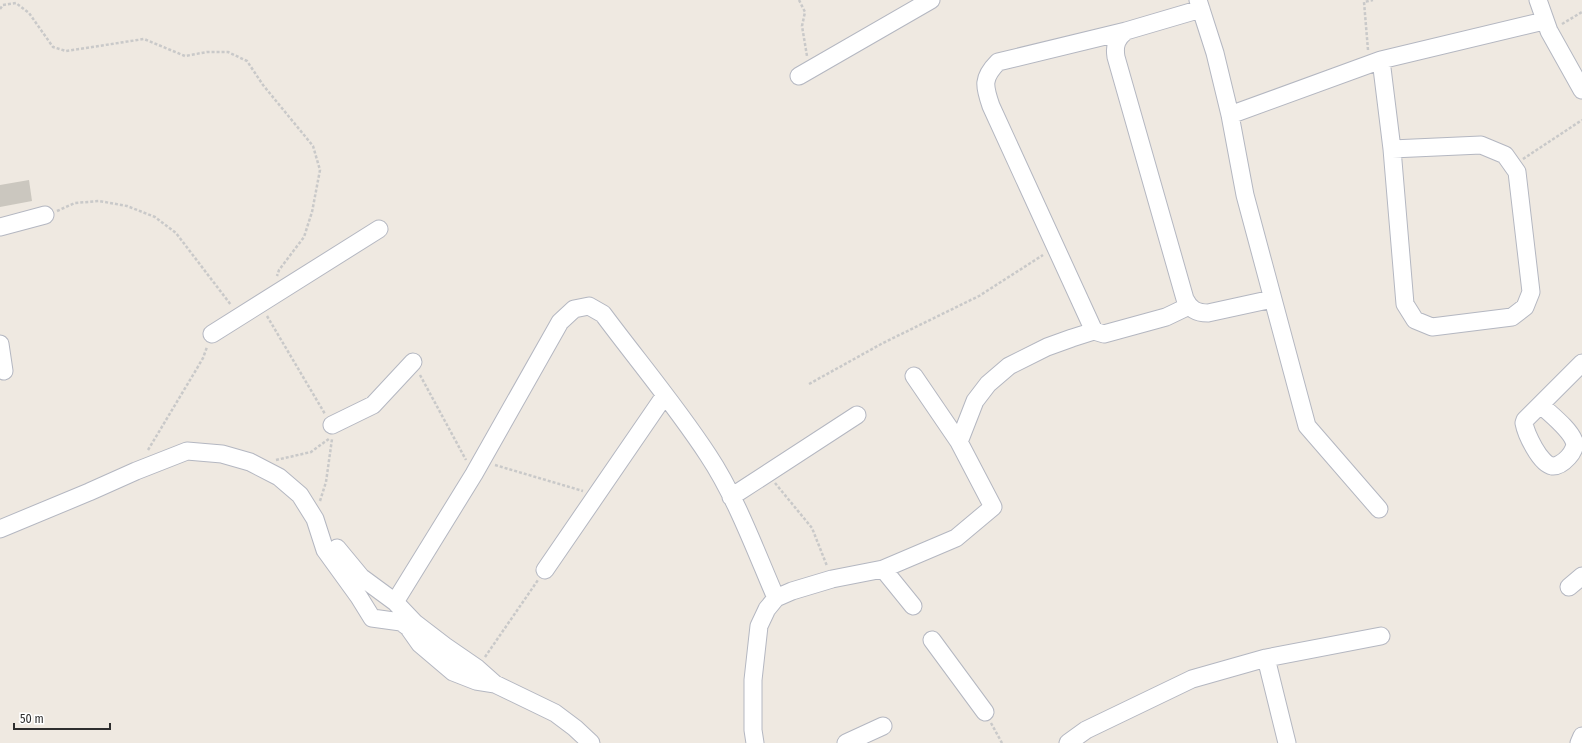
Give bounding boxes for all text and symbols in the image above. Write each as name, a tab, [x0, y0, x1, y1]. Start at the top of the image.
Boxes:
scale bar	[14, 705, 110, 731]
text: 50 m	[20, 712, 44, 726]

